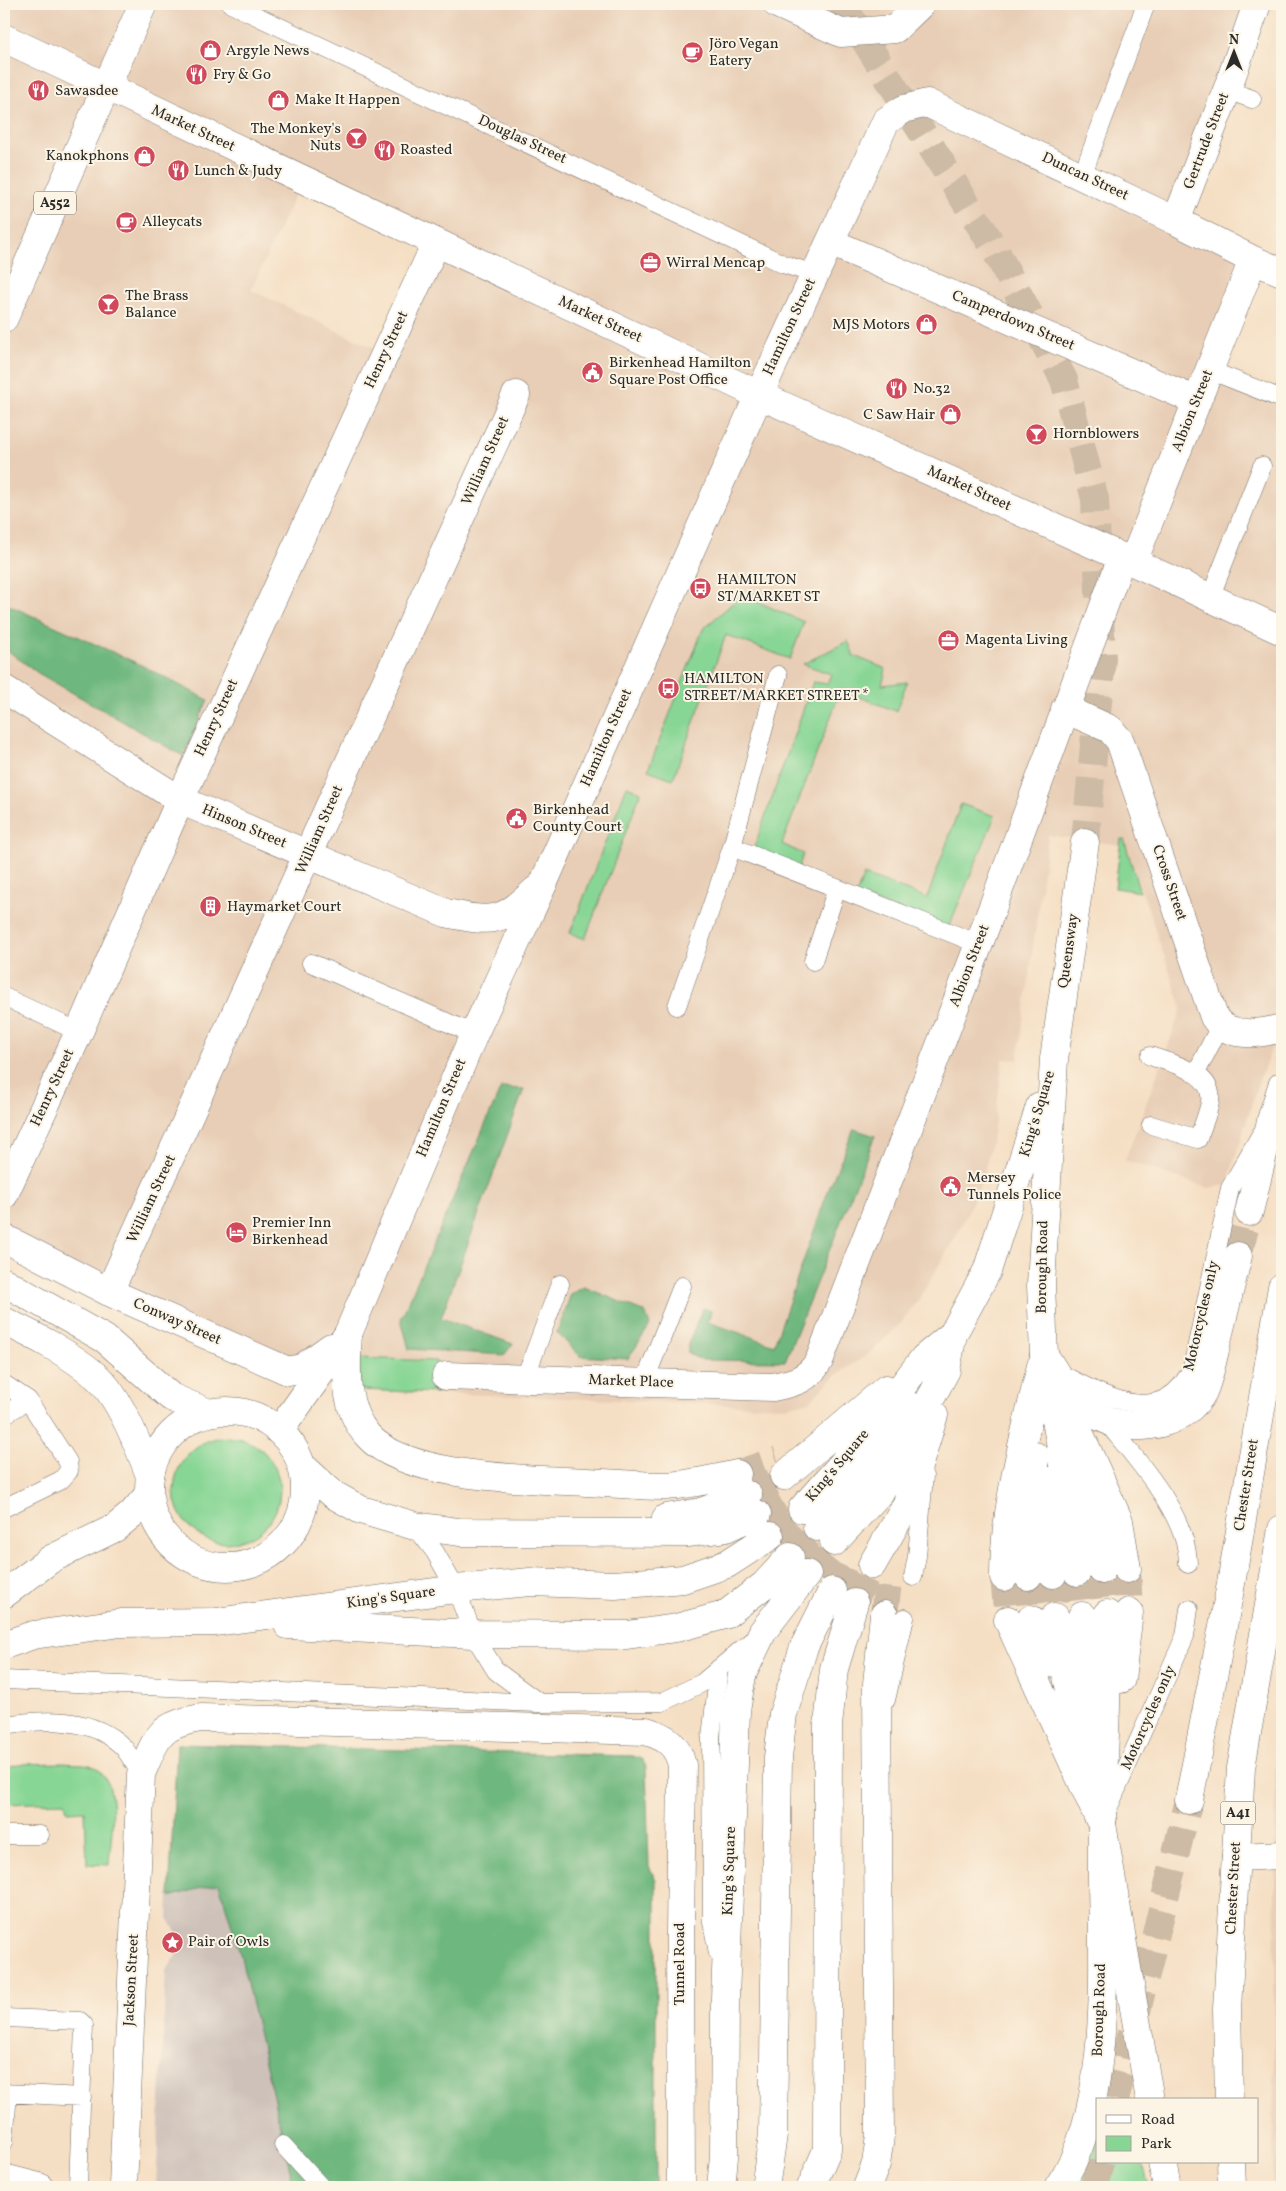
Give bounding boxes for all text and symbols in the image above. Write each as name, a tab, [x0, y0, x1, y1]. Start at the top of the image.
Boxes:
north arrow	[1208, 28, 1258, 78]
text: N	[1229, 31, 1239, 50]
place label: Jöro Vegan Eatery	[709, 34, 779, 72]
shop icon: Argyle News	[198, 39, 222, 63]
place label: Argyle News	[226, 41, 309, 62]
cafe icon: Jöro Vegan Eatery	[681, 41, 705, 65]
restaurant icon: Fry & Go	[185, 63, 209, 87]
place label: Fry & Go	[213, 65, 271, 86]
restaurant icon: Sawasdee	[27, 79, 51, 103]
place label: Sawasdee	[55, 81, 118, 102]
shop icon: Make It Happen	[267, 88, 291, 112]
place label: Make It Happen	[295, 90, 400, 111]
street label: Gertrude Street	[1179, 90, 1235, 192]
street label: Market Street	[148, 100, 238, 158]
street label: Douglas Street	[474, 110, 570, 170]
place label: The Monkey's Nuts	[250, 119, 341, 157]
bar icon: The Monkey's Nuts	[345, 126, 369, 150]
restaurant icon: Roasted	[372, 138, 396, 162]
place label: Roasted	[400, 140, 453, 161]
shop icon: Kanokphons	[133, 144, 157, 168]
place label: Kanokphons	[46, 146, 129, 167]
street label: Duncan Street	[1038, 148, 1132, 206]
restaurant icon: Lunch & Judy	[166, 159, 190, 183]
place label: Lunch & Judy	[194, 161, 282, 182]
road number: A552	[34, 192, 76, 214]
cafe icon: Alleycats	[114, 210, 138, 234]
place label: Alleycats	[142, 212, 202, 233]
office icon: Wirral Mencap	[638, 251, 662, 275]
place label: Wirral Mencap	[666, 253, 765, 274]
street label: Hamilton Street	[758, 275, 822, 379]
place label: The Brass Balance	[125, 286, 188, 324]
street label: Camperdown Street	[948, 286, 1078, 356]
street label: Market Street	[555, 291, 645, 349]
bar icon: The Brass Balance	[97, 293, 121, 317]
street label: Henry Street	[360, 308, 414, 392]
shop icon: MJS Motors	[914, 313, 938, 337]
place label: MJS Motors	[832, 315, 910, 336]
place label: Birkenhead Hamilton Square Post Office	[609, 353, 751, 391]
public building icon: Birkenhead Hamilton Square Post Office	[581, 360, 605, 384]
street label: Albion Street	[1167, 367, 1219, 455]
restaurant icon: No.32	[885, 377, 909, 401]
place label: No.32	[913, 379, 951, 400]
shop icon: C Saw Hair	[939, 403, 963, 427]
place label: C Saw Hair	[863, 405, 935, 426]
street label: William Street	[457, 413, 515, 509]
bar icon: Hornblowers	[1025, 422, 1049, 446]
place label: Hornblowers	[1053, 424, 1139, 445]
street label: Market Street	[923, 461, 1015, 517]
place label: HAMILTON ST/MARKET ST	[717, 570, 820, 608]
bus stop icon: HAMILTON ST/MARKET ST	[689, 577, 713, 601]
office icon: Magenta Living	[937, 628, 961, 652]
place label: Magenta Living	[965, 630, 1068, 651]
place label: HAMILTON STREET/MARKET STREET *	[684, 669, 869, 707]
street label: Henry Street	[190, 676, 244, 760]
bus stop icon: HAMILTON STREET/MARKET STREET *	[656, 676, 680, 700]
street label: Hamilton Street	[576, 686, 638, 790]
street label: William Street	[291, 782, 349, 878]
street label: Hinson Street	[198, 800, 290, 854]
place label: Birkenhead County Court	[533, 800, 622, 838]
public building icon: Birkenhead County Court	[505, 807, 529, 831]
street label: Cross Street	[1146, 842, 1192, 924]
building icon: Haymarket Court	[199, 895, 223, 919]
place label: Haymarket Court	[227, 897, 342, 918]
street label: Queensway	[1053, 912, 1085, 990]
street label: Albion Street	[945, 922, 995, 1010]
street label: Henry Street	[26, 1046, 80, 1130]
street label: Hamilton Street	[412, 1055, 472, 1161]
street label: King's Square	[1015, 1068, 1061, 1160]
street label: William Street	[122, 1151, 182, 1247]
place label: Mersey Tunnels Police	[967, 1168, 1061, 1206]
public building icon: Mersey Tunnels Police	[939, 1175, 963, 1199]
place label: Premier Inn Birkenhead	[252, 1213, 332, 1251]
hotel icon: Premier Inn Birkenhead	[224, 1220, 248, 1244]
street label: Borough Road	[1032, 1220, 1054, 1314]
street label: Motorcycles only	[1179, 1259, 1225, 1373]
street label: Conway Street	[129, 1293, 225, 1351]
street label: Market Place	[588, 1370, 674, 1394]
street label: King's Square	[801, 1425, 875, 1507]
street label: Chester Street	[1229, 1437, 1265, 1533]
street label: King's Square	[345, 1581, 437, 1615]
street label: Motorcycles only	[1117, 1662, 1181, 1774]
road number: A41	[1220, 1802, 1256, 1825]
street label: King's Square	[718, 1826, 742, 1916]
street label: Chester Street	[1221, 1841, 1247, 1935]
street label: Tunnel Road	[670, 1923, 691, 2005]
place icon: Pair of Owls	[160, 1930, 184, 1954]
place label: Pair of Owls	[188, 1932, 269, 1953]
street label: Jackson Street	[119, 1933, 145, 2027]
street label: Borough Road	[1088, 1963, 1112, 2057]
legend	[1096, 2098, 1258, 2164]
text: Road	[1141, 2110, 1175, 2131]
text: Park	[1141, 2134, 1172, 2155]

